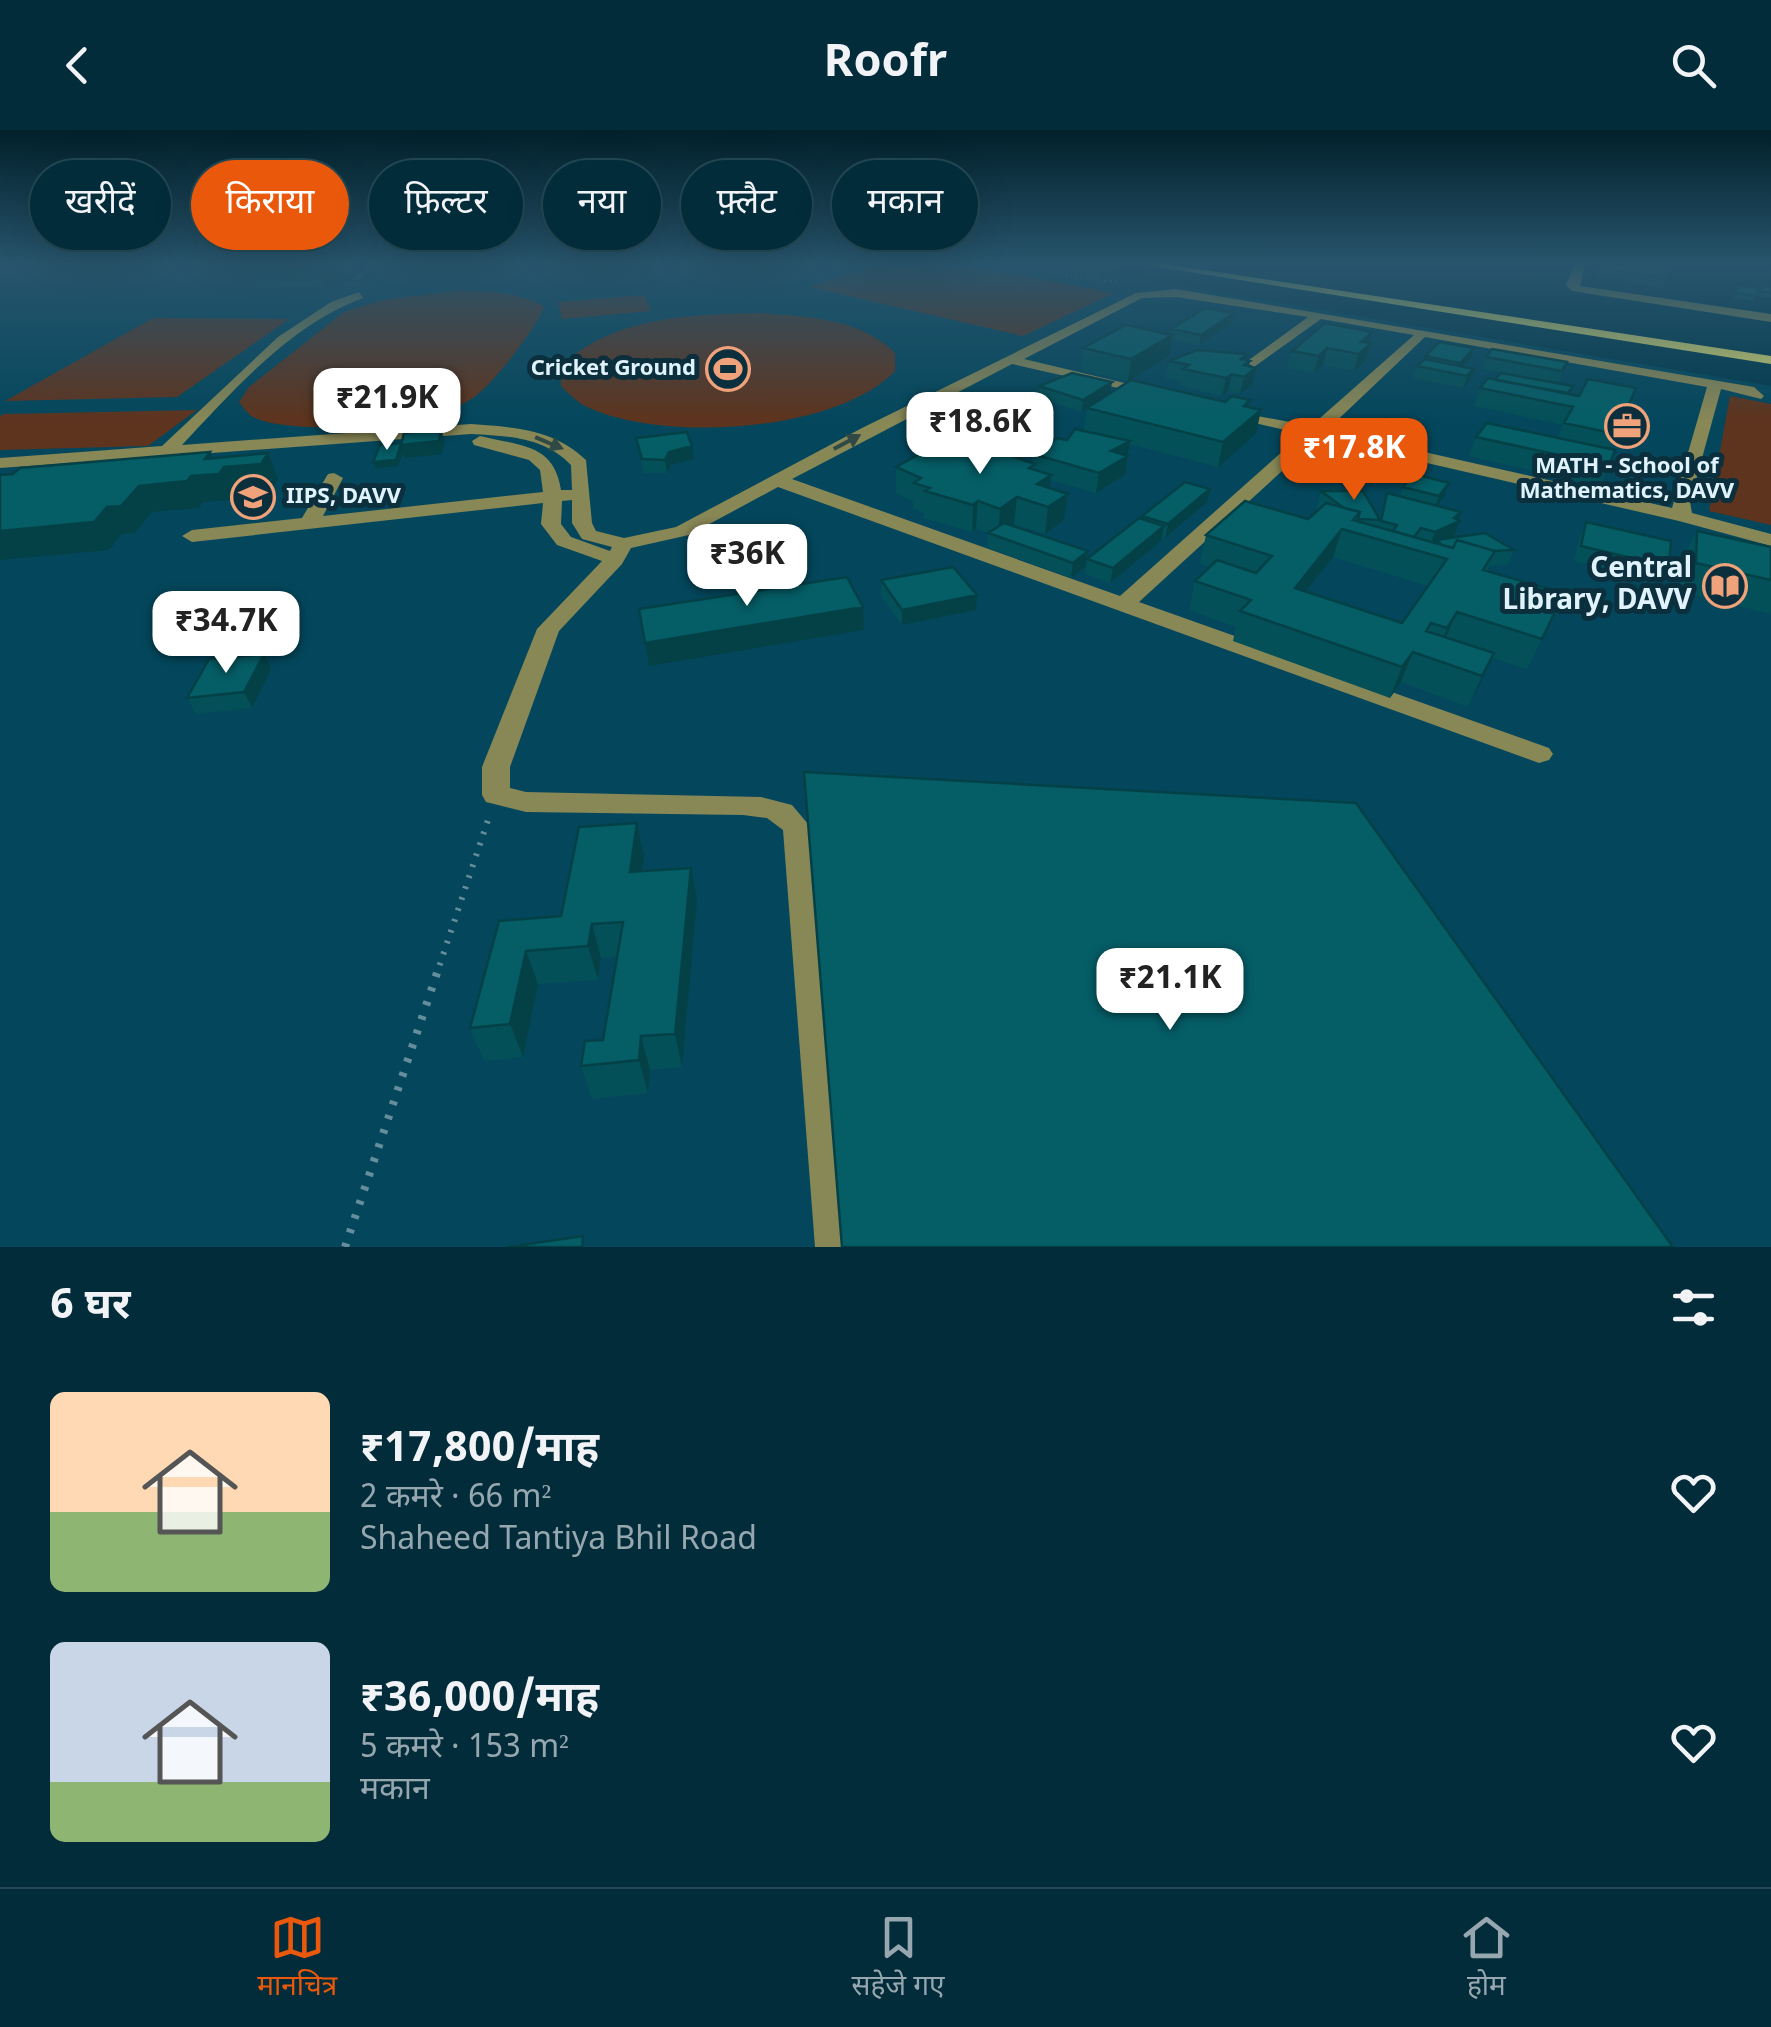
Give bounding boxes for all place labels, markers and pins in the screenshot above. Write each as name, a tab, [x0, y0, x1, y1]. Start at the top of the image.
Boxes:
sports icon: Cricket Ground	[705, 346, 751, 392]
place label: Cricket Ground	[531, 355, 696, 384]
pin: ₹21.9K	[306, 368, 468, 453]
pin: ₹18.6K	[899, 392, 1061, 477]
office icon: MATH - School of Mathematics, DAVV	[1604, 403, 1650, 449]
pin: ₹17.8K	[1273, 418, 1435, 503]
place label: MATH - School of Mathematics, DAVV	[1520, 453, 1735, 507]
school or university icon: IIPS, DAVV	[230, 474, 276, 520]
place label: IIPS, DAVV	[286, 483, 401, 512]
pin: ₹36K	[688, 524, 806, 609]
place label: Central Library, DAVV	[1503, 552, 1693, 620]
library icon: Central Library, DAVV	[1702, 563, 1748, 609]
pin: ₹34.7K	[145, 591, 307, 676]
pin: ₹21.1K	[1089, 948, 1251, 1033]

